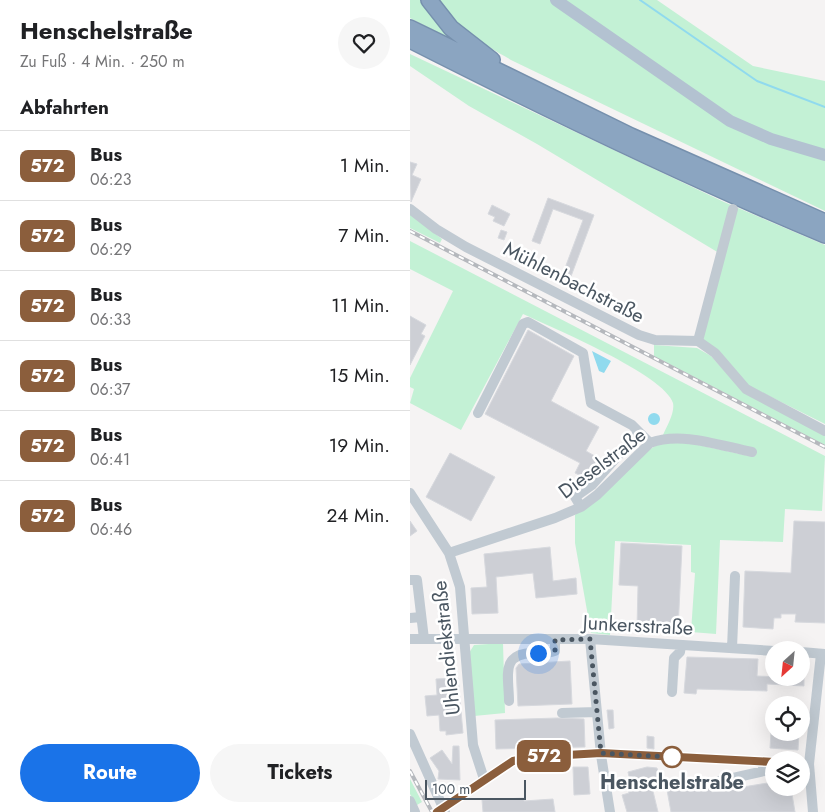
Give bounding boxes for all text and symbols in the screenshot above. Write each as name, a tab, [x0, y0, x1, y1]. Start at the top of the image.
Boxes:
text: Henschelstraße	[20, 13, 193, 48]
button: heart	[338, 17, 390, 69]
text: Zu Fuß · 4 Min. · 250 m	[20, 50, 185, 73]
text: Abfahrten	[20, 94, 109, 121]
text: Bus	[90, 141, 122, 168]
text: 1 Min.	[340, 152, 390, 179]
text: 572	[30, 153, 65, 179]
text: 06:23	[90, 168, 131, 191]
text: Bus	[90, 211, 122, 238]
text: 7 Min.	[338, 222, 390, 249]
text: 572	[30, 223, 65, 249]
street label: Mühlenbachstraße	[498, 234, 649, 330]
text: 06:29	[90, 238, 132, 261]
text: Bus	[90, 281, 122, 308]
text: 11 Min.	[331, 292, 390, 319]
text: 572	[30, 293, 65, 319]
text: 06:33	[90, 308, 131, 331]
text: Bus	[90, 351, 122, 378]
text: 15 Min.	[329, 362, 390, 389]
text: 572	[30, 363, 65, 389]
text: 06:37	[90, 378, 131, 401]
text: Bus	[90, 421, 122, 448]
street label: Dieselstraße	[552, 421, 652, 506]
text: 19 Min.	[329, 432, 390, 459]
text: 572	[30, 433, 65, 459]
text: 06:41	[90, 448, 130, 471]
text: Bus	[90, 491, 122, 518]
text: 24 Min.	[326, 502, 390, 529]
text: 572	[30, 503, 65, 529]
text: 06:46	[90, 518, 132, 541]
street label: Uhlendiekstraße	[425, 579, 468, 717]
street label: Junkersstraße	[579, 608, 694, 643]
your location	[526, 641, 551, 666]
north arrow	[765, 641, 810, 686]
map controls	[765, 641, 810, 796]
button: locate	[765, 696, 810, 741]
line badge: 572	[515, 740, 573, 772]
text: 572	[527, 743, 561, 769]
button: Route	[20, 744, 200, 802]
button: Tickets	[210, 744, 390, 802]
marker: Henschelstraße	[661, 746, 683, 768]
button: layers	[765, 751, 810, 796]
place label: Henschelstraße	[600, 768, 744, 797]
scale bar	[425, 777, 526, 800]
text: 100 m	[432, 779, 470, 799]

